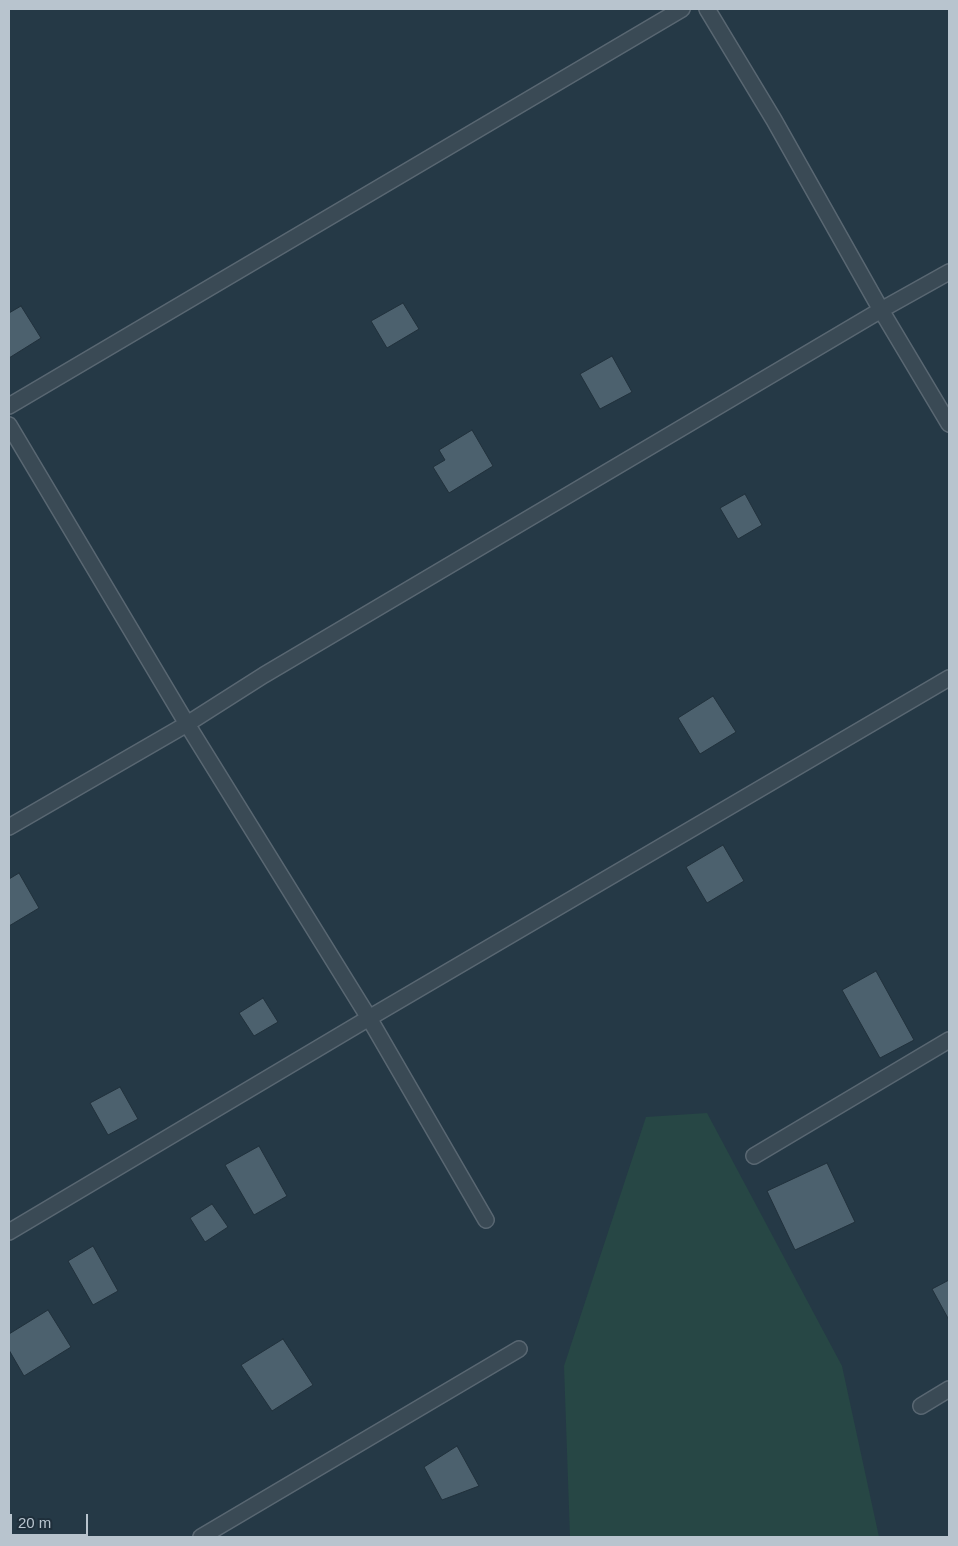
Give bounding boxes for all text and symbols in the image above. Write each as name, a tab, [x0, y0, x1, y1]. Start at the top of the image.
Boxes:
scale bar	[12, 1504, 90, 1536]
text: 20 m	[18, 1514, 51, 1531]

